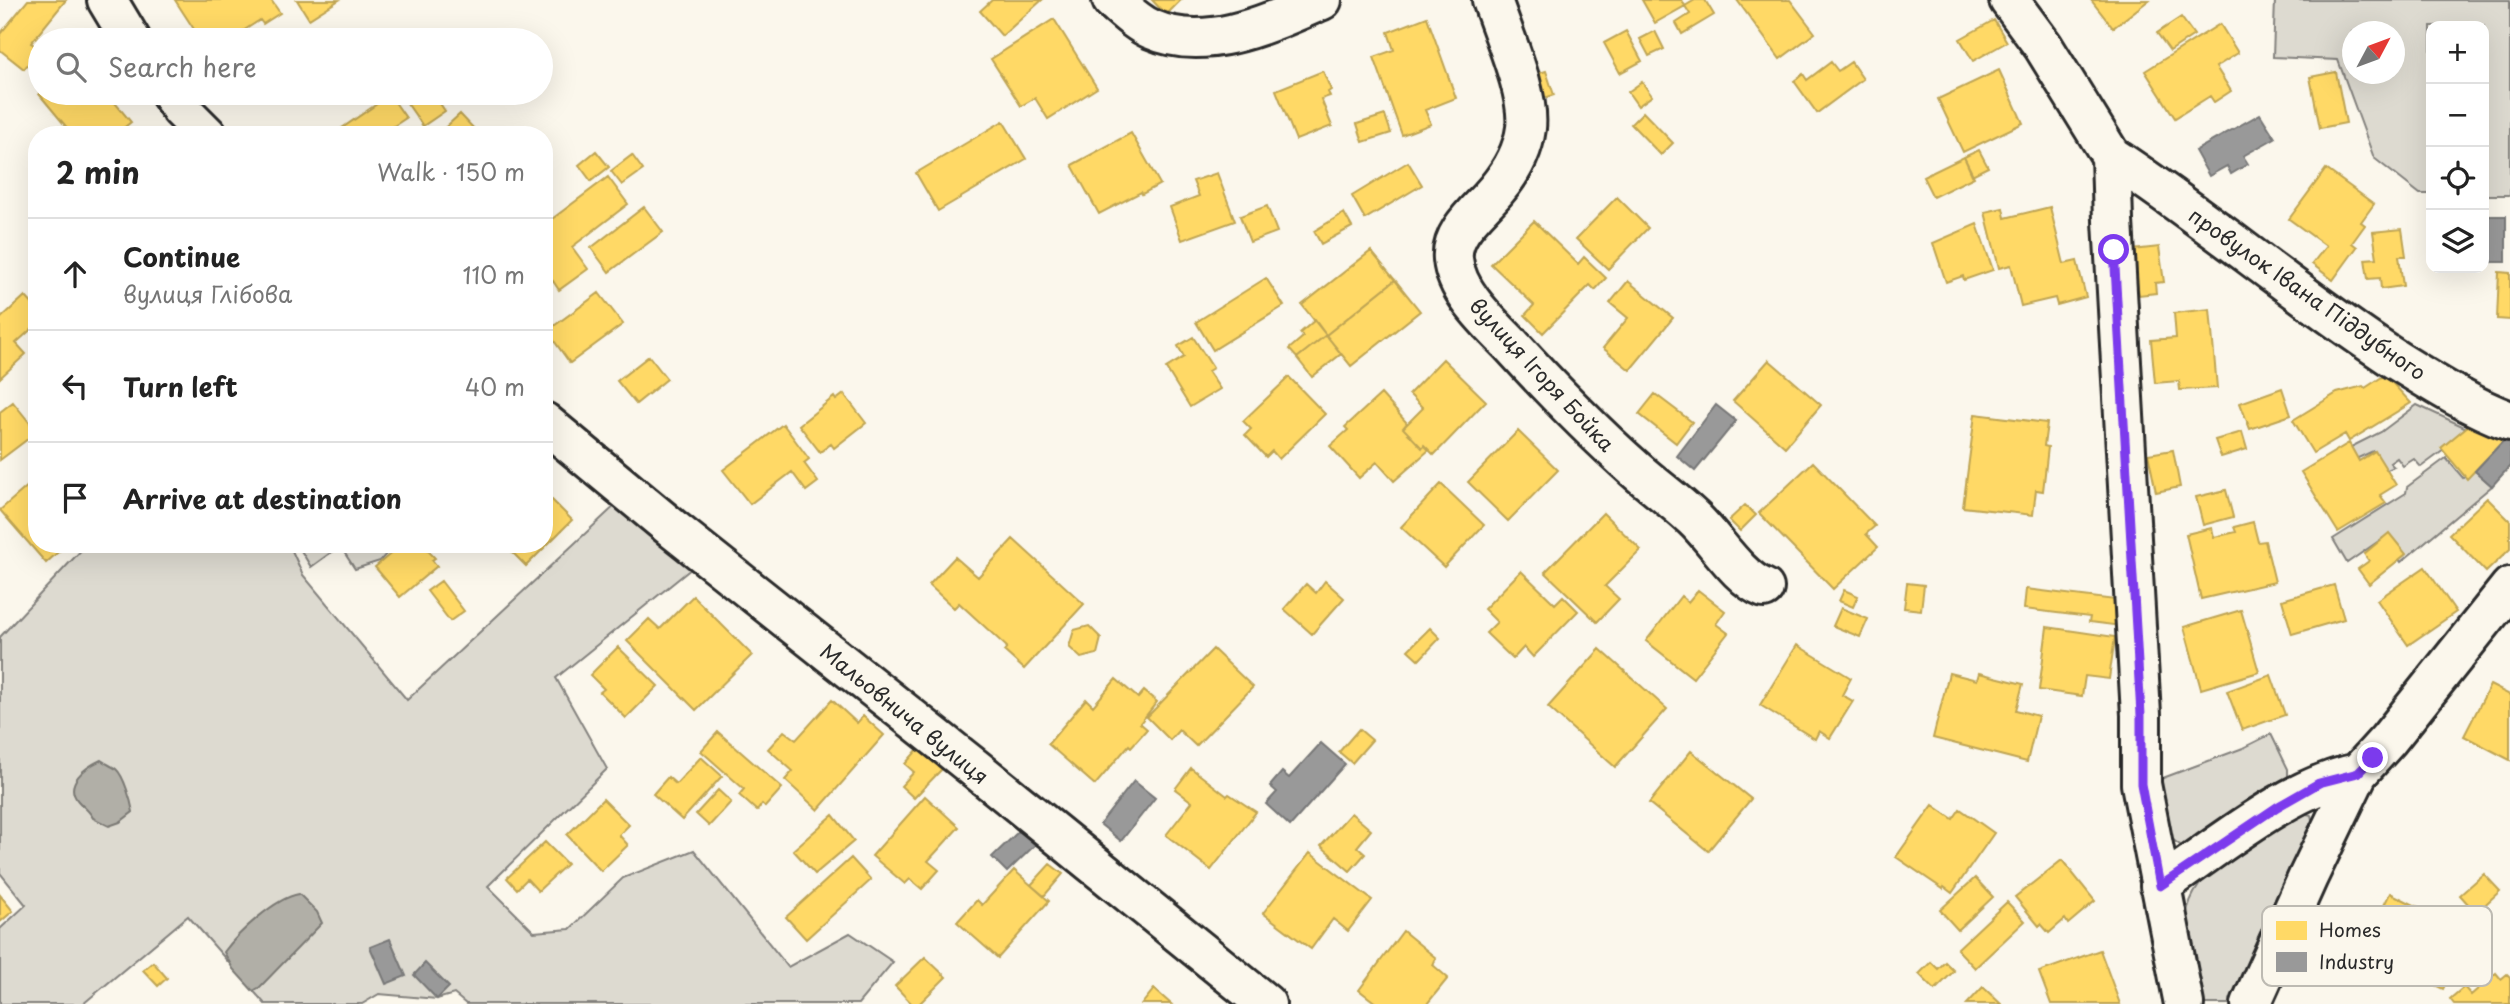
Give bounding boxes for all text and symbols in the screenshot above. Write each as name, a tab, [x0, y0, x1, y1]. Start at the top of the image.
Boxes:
north arrow	[2342, 21, 2405, 84]
map controls	[2426, 21, 2489, 273]
button: +	[2426, 21, 2489, 84]
search box	[28, 28, 553, 105]
text: Search here	[108, 47, 257, 86]
icon: search	[52, 48, 90, 86]
button: −	[2426, 84, 2489, 147]
button: locate	[2426, 147, 2489, 210]
text: 2 min	[56, 149, 140, 194]
text: Walk · 150 m	[377, 154, 525, 189]
street label: провулок Івана Піддубного	[2183, 199, 2433, 387]
button: layers	[2426, 210, 2489, 273]
route start	[2098, 234, 2129, 265]
text: Continue	[123, 237, 240, 276]
icon: ahead	[56, 255, 94, 293]
text: 110 m	[463, 257, 525, 292]
text: вулиця Глібова	[123, 276, 292, 311]
street label: вулиця Ігоря Бойка	[1463, 290, 1623, 458]
icon: left	[56, 367, 94, 405]
text: Turn left	[123, 367, 238, 406]
text: 40 m	[465, 369, 525, 404]
icon: arrive	[56, 479, 94, 517]
text: Arrive at destination	[123, 479, 402, 518]
street label: Мальовнича вулиця	[814, 635, 996, 791]
route end	[2357, 742, 2388, 773]
legend	[2262, 906, 2492, 986]
text: Homes	[2319, 915, 2381, 943]
text: Industry	[2319, 947, 2394, 975]

